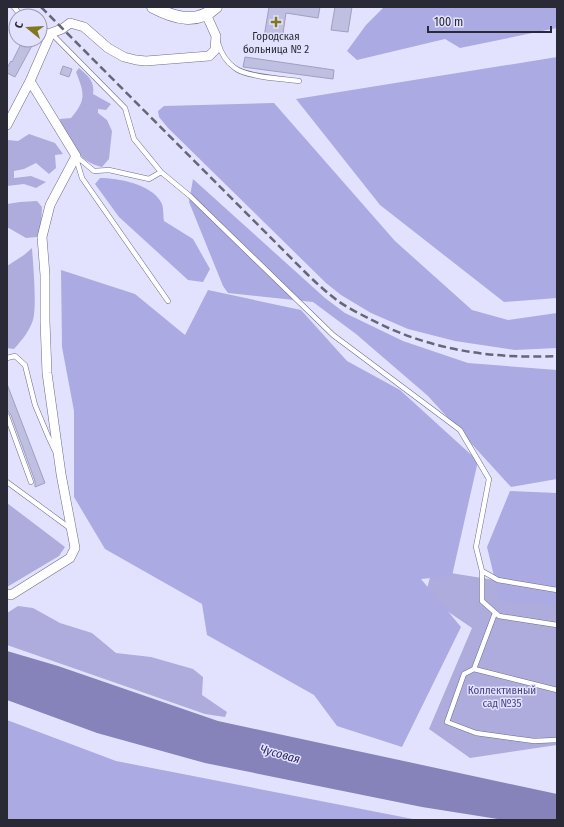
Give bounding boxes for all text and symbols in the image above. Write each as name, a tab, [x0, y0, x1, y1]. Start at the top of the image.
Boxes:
north arrow	[8, 8, 48, 48]
scale bar	[428, 8, 551, 34]
text: 100 m	[434, 15, 463, 29]
marker: Городская больница № 2	[270, 16, 282, 28]
text: С	[12, 20, 26, 30]
place label: Городская больница № 2	[243, 30, 309, 56]
park label: Коллективный сад №35	[468, 684, 536, 710]
water label: Чусовая	[258, 742, 302, 766]

